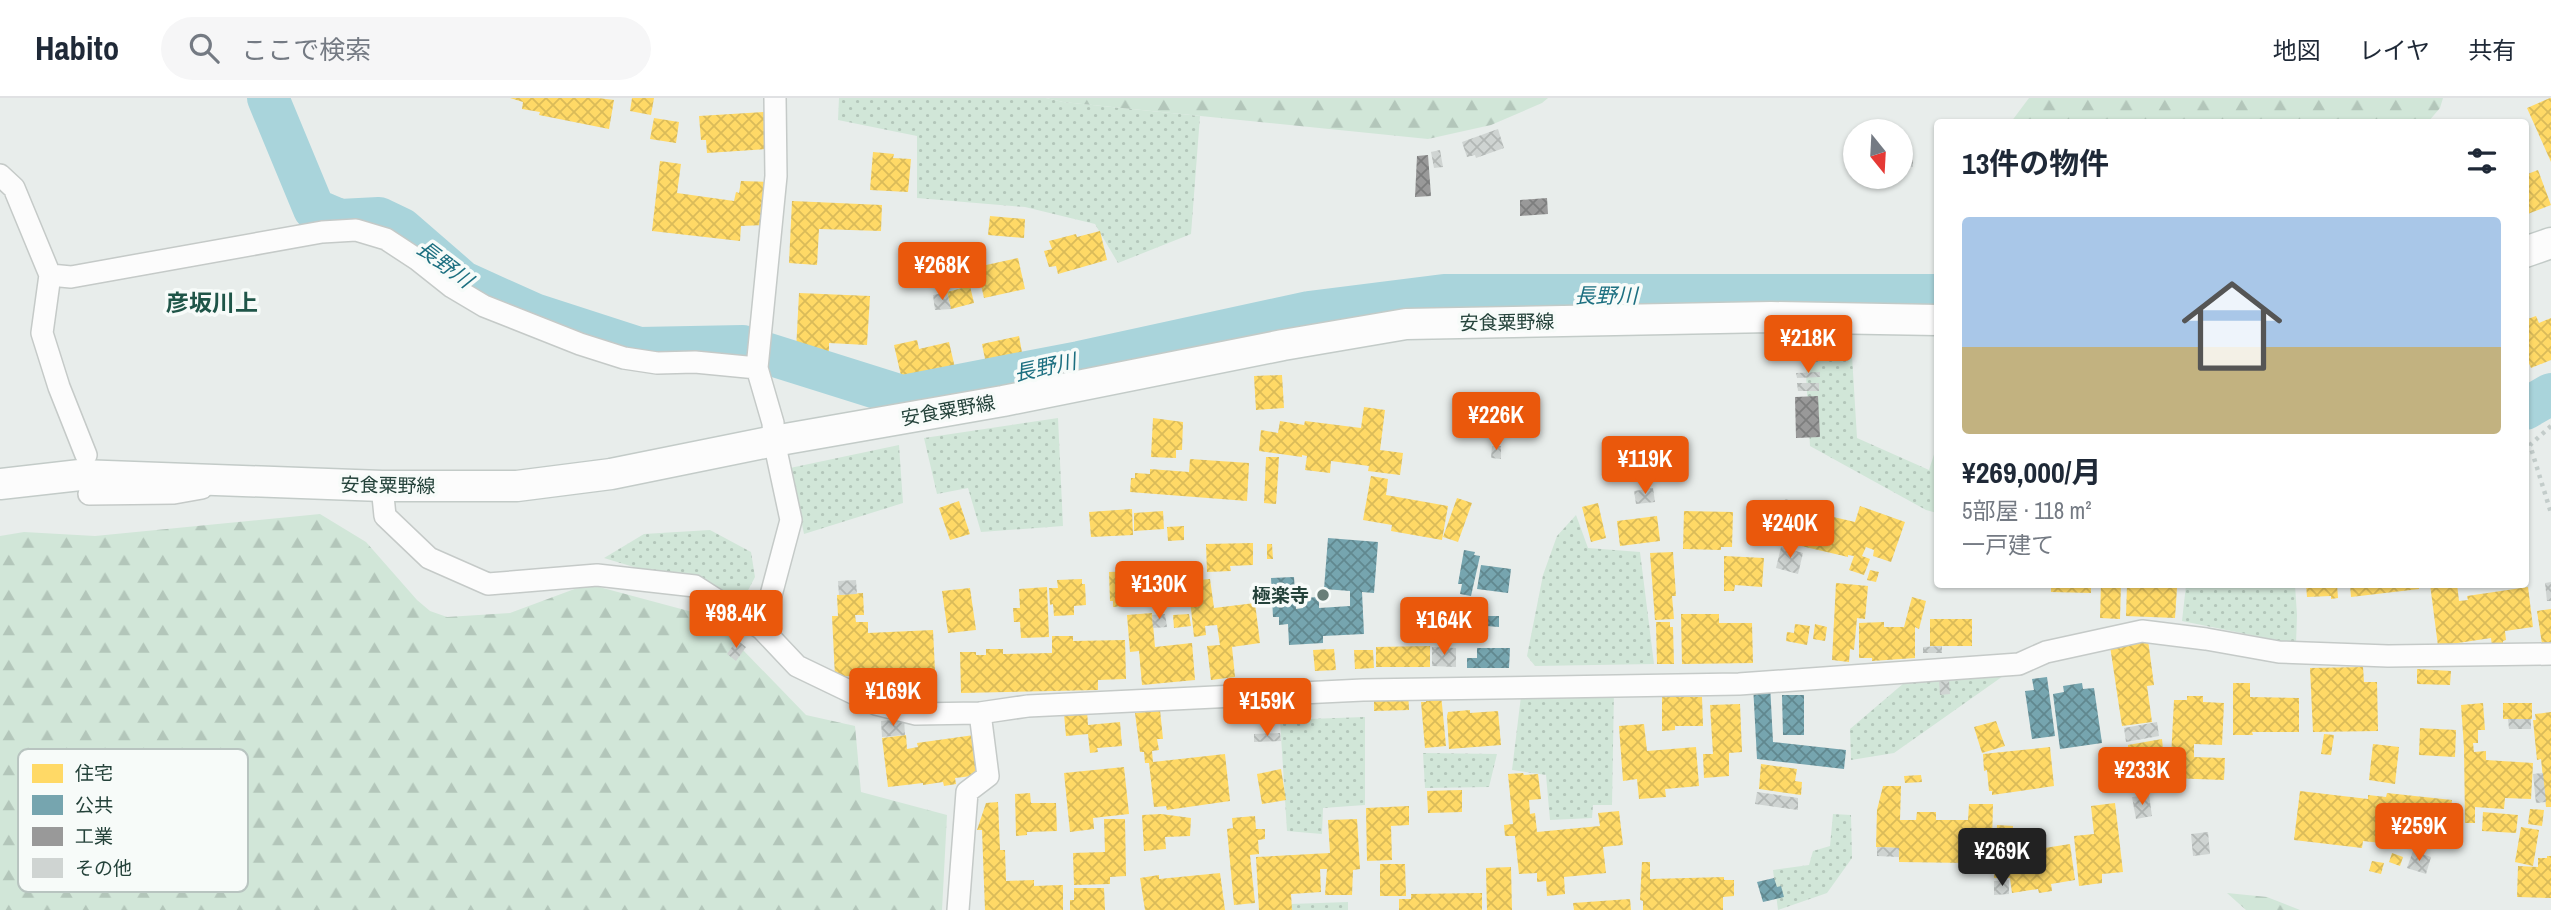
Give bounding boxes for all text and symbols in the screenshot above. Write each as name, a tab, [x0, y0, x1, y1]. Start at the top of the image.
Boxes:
search box	[161, 17, 651, 80]
text: Habito	[35, 26, 119, 70]
icon: search	[185, 29, 223, 67]
text: ここで検索	[241, 32, 371, 67]
text: 地図	[2273, 34, 2321, 66]
text: レイヤ	[2359, 34, 2430, 66]
text: 共有	[2468, 34, 2516, 66]
north arrow	[1843, 119, 1913, 189]
map controls	[1843, 119, 1913, 189]
icon: filters	[2463, 142, 2501, 180]
text: 13件の物件	[1962, 143, 2109, 183]
water label: 長野川	[411, 233, 480, 296]
pin: ¥268K	[893, 242, 991, 302]
text: ¥268K	[914, 249, 970, 280]
icon: home	[2169, 263, 2295, 389]
water label: 長野川	[1575, 281, 1639, 310]
district label: 彦坂川上	[166, 287, 258, 318]
street label: 安食粟野線	[1459, 308, 1555, 336]
pin: ¥218K	[1759, 316, 1857, 375]
text: ¥218K	[1780, 322, 1836, 353]
water label: 長野川	[1011, 346, 1081, 388]
street label: 安食粟野線	[899, 389, 997, 431]
pin: ¥226K	[1447, 392, 1545, 452]
text: ¥226K	[1468, 399, 1524, 430]
pin: ¥119K	[1596, 436, 1694, 496]
text: ¥119K	[1618, 443, 1672, 474]
text: ¥269,000/月	[1962, 452, 2101, 492]
street label: 安食粟野線	[340, 471, 436, 499]
text: 5部屋 · 118 m²	[1962, 495, 2092, 526]
pin: ¥240K	[1741, 500, 1839, 560]
text: ¥240K	[1762, 507, 1818, 538]
text: 一戸建て	[1962, 529, 2054, 560]
pin: ¥130K	[1110, 561, 1208, 621]
text: ¥130K	[1131, 568, 1187, 599]
place label: 極楽寺	[1252, 582, 1309, 608]
marker: 極楽寺	[1315, 587, 1331, 603]
pin: ¥98.4K	[679, 590, 793, 650]
text: ¥98.4K	[706, 597, 766, 628]
pin: ¥164K	[1395, 598, 1493, 657]
text: ¥164K	[1416, 604, 1472, 635]
pin: ¥169K	[844, 668, 942, 728]
text: ¥169K	[865, 675, 921, 706]
pin: ¥159K	[1218, 678, 1316, 738]
text: ¥159K	[1239, 685, 1295, 716]
pin: ¥233K	[2093, 748, 2191, 807]
legend	[18, 749, 248, 892]
text: ¥233K	[2114, 754, 2170, 785]
text: 住宅	[75, 760, 113, 786]
text: 公共	[75, 792, 113, 818]
pin: ¥259K	[2370, 804, 2468, 863]
text: ¥259K	[2391, 810, 2447, 841]
text: 工業	[75, 823, 113, 849]
pin: ¥269K	[1953, 828, 2051, 888]
text: ¥269K	[1974, 835, 2030, 866]
text: その他	[75, 855, 132, 881]

